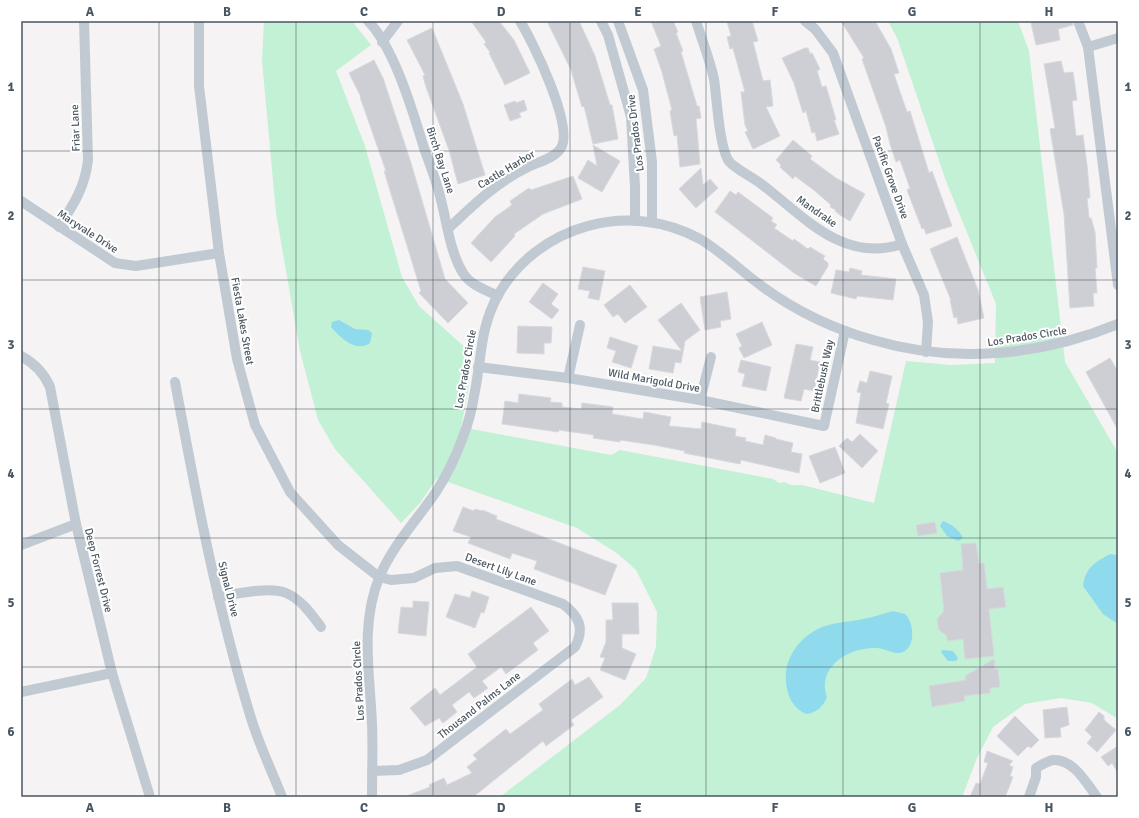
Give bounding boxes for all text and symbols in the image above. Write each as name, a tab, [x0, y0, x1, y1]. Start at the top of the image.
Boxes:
text: A	[86, 4, 95, 20]
text: B	[223, 4, 231, 20]
text: C	[360, 4, 368, 20]
text: D	[497, 4, 506, 20]
text: E	[634, 4, 642, 20]
text: F	[772, 4, 779, 20]
text: G	[908, 4, 916, 20]
text: H	[1045, 4, 1053, 20]
text: 1	[7, 79, 15, 95]
text: 1	[1124, 79, 1132, 95]
street label: Los Prados Drive	[624, 94, 647, 172]
street label: Friar Lane	[68, 104, 83, 152]
street label: Birch Bay Lane	[424, 125, 457, 195]
street label: Pacific Grove Drive	[869, 134, 912, 221]
street label: Castle Harbor	[475, 147, 537, 192]
street label: Mandrake	[794, 193, 840, 230]
street label: Maryvale Drive	[55, 207, 121, 256]
text: 2	[7, 208, 15, 224]
text: 2	[1124, 208, 1132, 224]
street label: Fiesta Lakes Street	[228, 276, 257, 366]
street label: Los Prados Circle	[987, 324, 1068, 349]
street label: Los Prados Circle	[452, 329, 479, 410]
text: 3	[7, 337, 15, 353]
street label: Brittlebush Way	[808, 337, 837, 414]
text: 3	[1124, 337, 1132, 353]
street label: Wild Marigold Drive	[607, 366, 701, 395]
text: 4	[7, 466, 15, 482]
text: 4	[1124, 466, 1132, 482]
street label: Deep Forrest Drive	[82, 527, 115, 614]
street label: Desert Lily Lane	[463, 550, 538, 588]
street label: Signal Drive	[215, 560, 242, 618]
text: 5	[7, 595, 15, 611]
text: 5	[1124, 595, 1132, 611]
street label: Los Prados Circle	[350, 641, 367, 721]
street label: Thousand Palms Lane	[435, 669, 523, 742]
text: 6	[7, 724, 15, 740]
text: 6	[1124, 724, 1132, 740]
text: A	[86, 800, 95, 816]
text: B	[223, 800, 231, 816]
text: C	[360, 800, 368, 816]
text: D	[497, 800, 506, 816]
text: E	[634, 800, 642, 816]
text: F	[772, 800, 779, 816]
text: G	[908, 800, 916, 816]
text: H	[1045, 800, 1053, 816]

